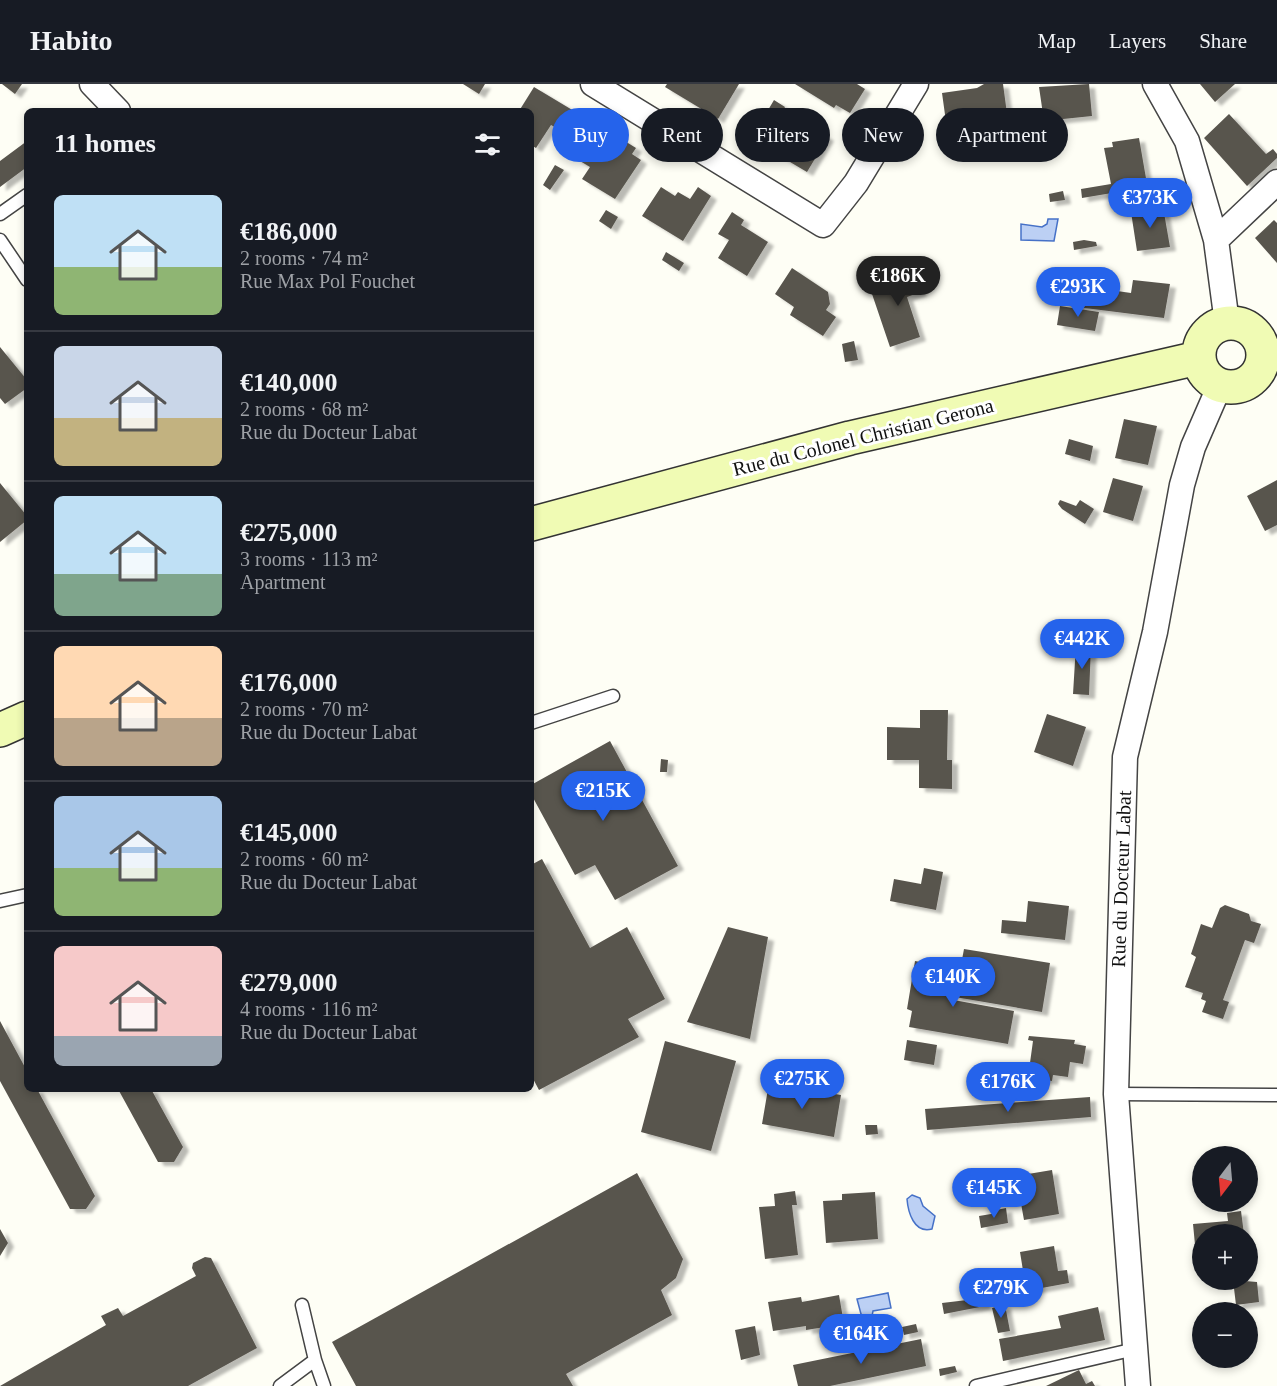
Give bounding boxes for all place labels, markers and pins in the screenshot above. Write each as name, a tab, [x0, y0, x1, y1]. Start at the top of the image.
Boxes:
pin: €373K	[1108, 178, 1192, 229]
pin: €186K	[856, 256, 940, 307]
pin: €293K	[1036, 267, 1120, 318]
pin: €442K	[1040, 619, 1124, 670]
pin: €215K	[561, 771, 645, 822]
pin: €140K	[911, 957, 995, 1008]
pin: €275K	[760, 1059, 844, 1110]
pin: €176K	[966, 1062, 1050, 1113]
pin: €145K	[952, 1168, 1036, 1219]
pin: €279K	[959, 1268, 1043, 1319]
pin: €164K	[819, 1314, 903, 1365]

